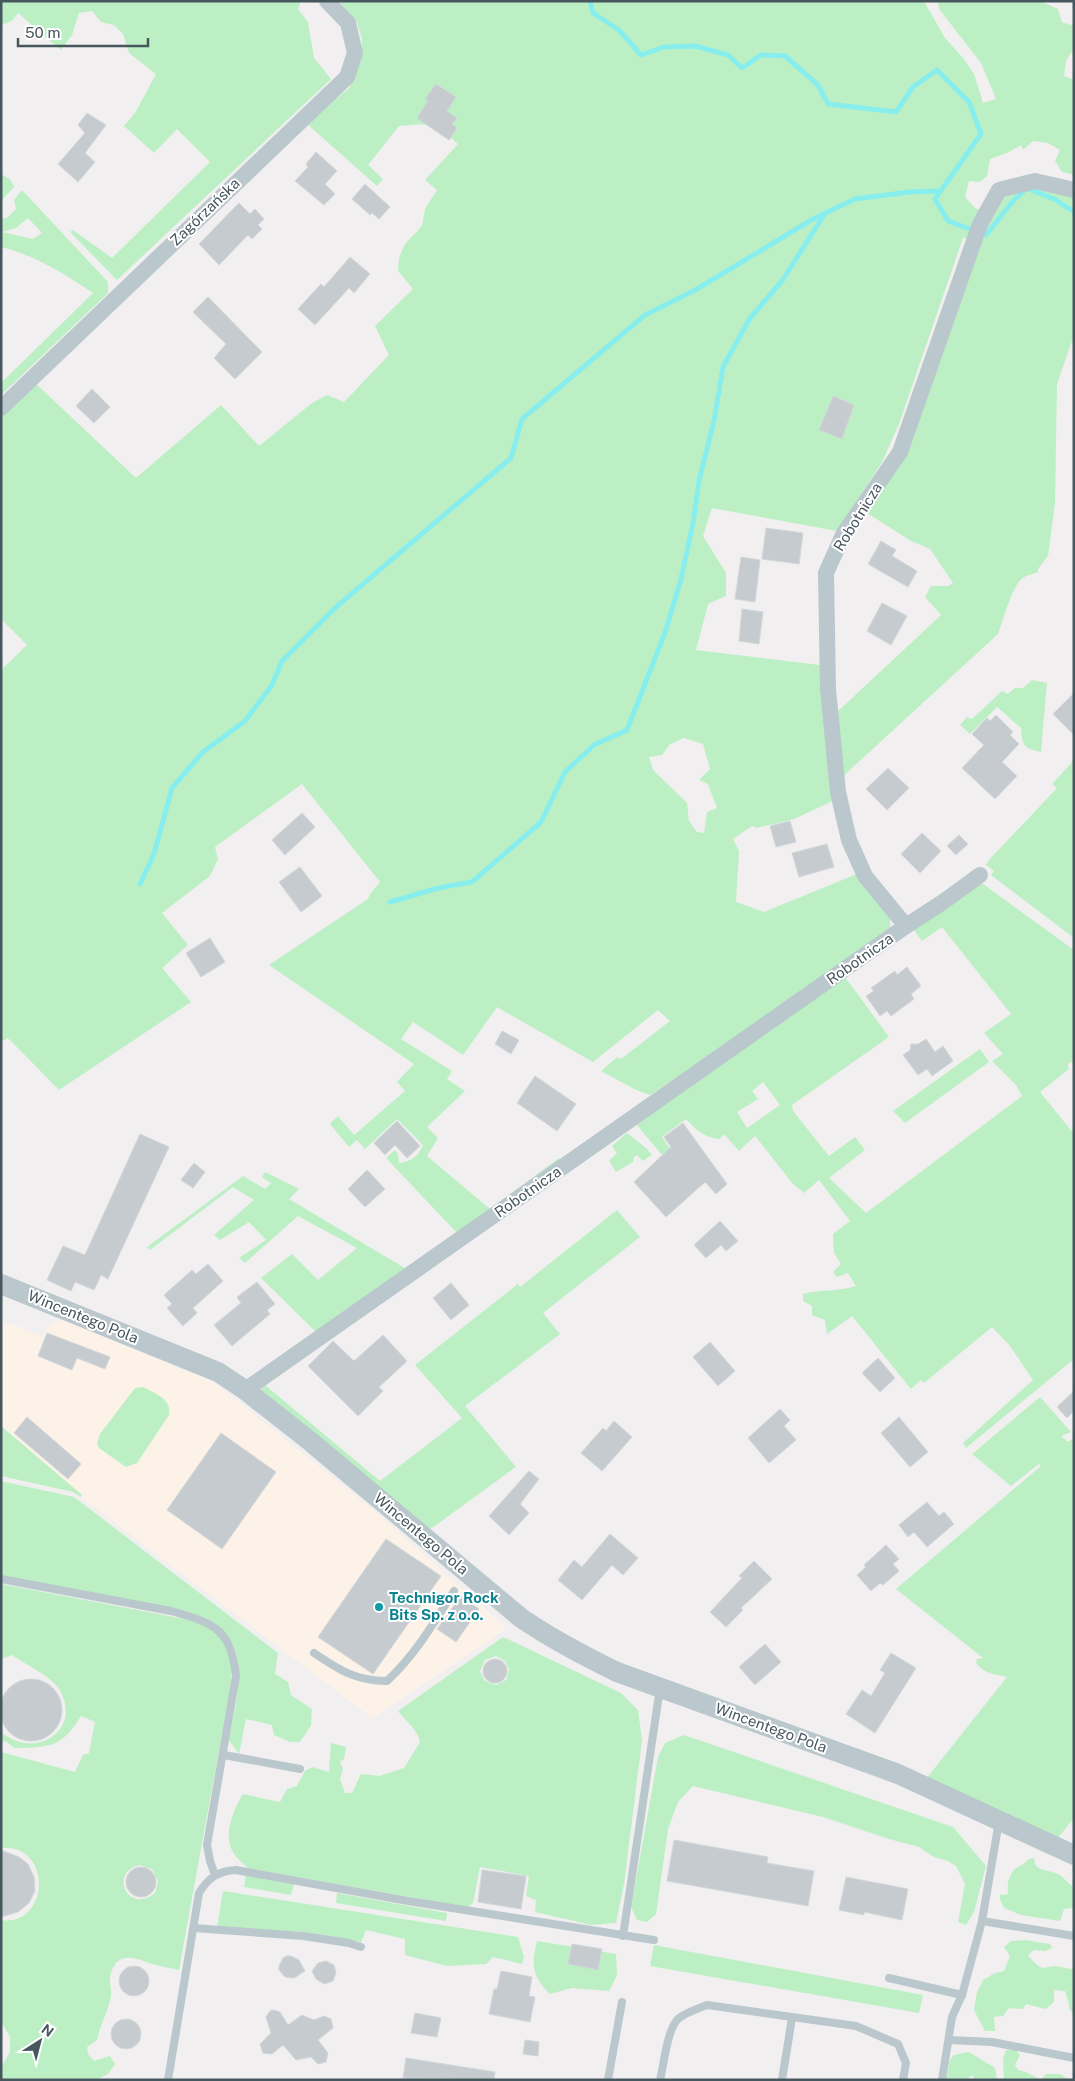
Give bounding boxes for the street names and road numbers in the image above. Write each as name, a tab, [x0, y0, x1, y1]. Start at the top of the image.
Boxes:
street label: Zagórzańska	[166, 174, 243, 249]
street label: Robotnicza	[830, 479, 885, 554]
street label: Robotnicza	[823, 929, 896, 988]
street label: Robotnicza	[491, 1162, 564, 1221]
street label: Wincentego Pola	[25, 1287, 141, 1346]
street label: Wincentego Pola	[371, 1489, 472, 1578]
street label: Wincentego Pola	[713, 1699, 829, 1756]

